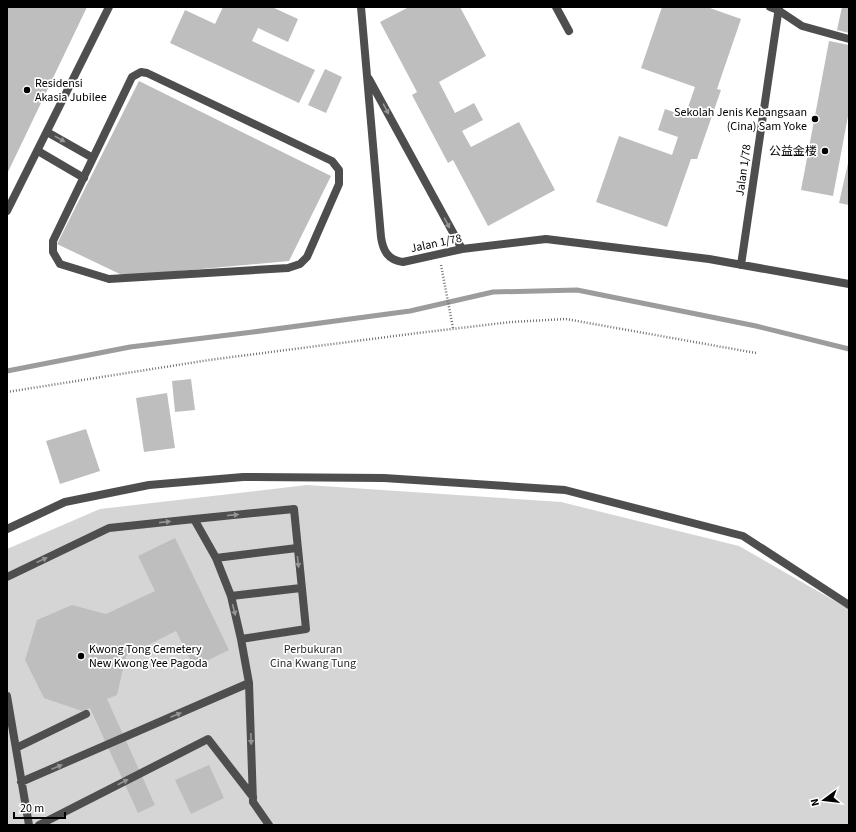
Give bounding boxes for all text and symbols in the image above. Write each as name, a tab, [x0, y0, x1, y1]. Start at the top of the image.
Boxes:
place label: Residensi Akasia Jubilee	[35, 75, 107, 106]
marker: Residensi Akasia Jubilee	[22, 85, 32, 95]
one-way arrow	[382, 103, 389, 115]
place label: Sekolah Jenis Kebangsaan (Cina) Sam Yoke	[674, 104, 807, 135]
marker: Sekolah Jenis Kebangsaan (Cina) Sam Yoke	[810, 114, 820, 124]
one-way arrow	[54, 136, 66, 142]
street label: Jalan 1/78	[731, 143, 756, 197]
place label: 公益金楼	[769, 143, 817, 160]
marker: 公益金楼	[820, 146, 830, 156]
one-way arrow	[444, 217, 451, 229]
street label: Jalan 1/78	[409, 230, 463, 257]
one-way arrow	[227, 511, 239, 518]
one-way arrow	[158, 519, 171, 525]
one-way arrow	[295, 556, 302, 568]
one-way arrow	[36, 557, 48, 563]
one-way arrow	[231, 605, 237, 617]
place label: Kwong Tong Cemetery New Kwong Yee Pagoda	[89, 641, 208, 672]
park label: Perbukuran Cina Kwang Tung	[270, 641, 356, 672]
marker: Kwong Tong Cemetery New Kwong Yee Pagoda	[76, 651, 86, 661]
one-way arrow	[170, 712, 182, 718]
one-way arrow	[248, 733, 254, 746]
one-way arrow	[51, 764, 62, 770]
one-way arrow	[118, 779, 129, 785]
north arrow	[804, 780, 844, 820]
scale bar	[14, 794, 65, 820]
text: N	[807, 797, 823, 808]
text: 20 m	[20, 800, 44, 817]

